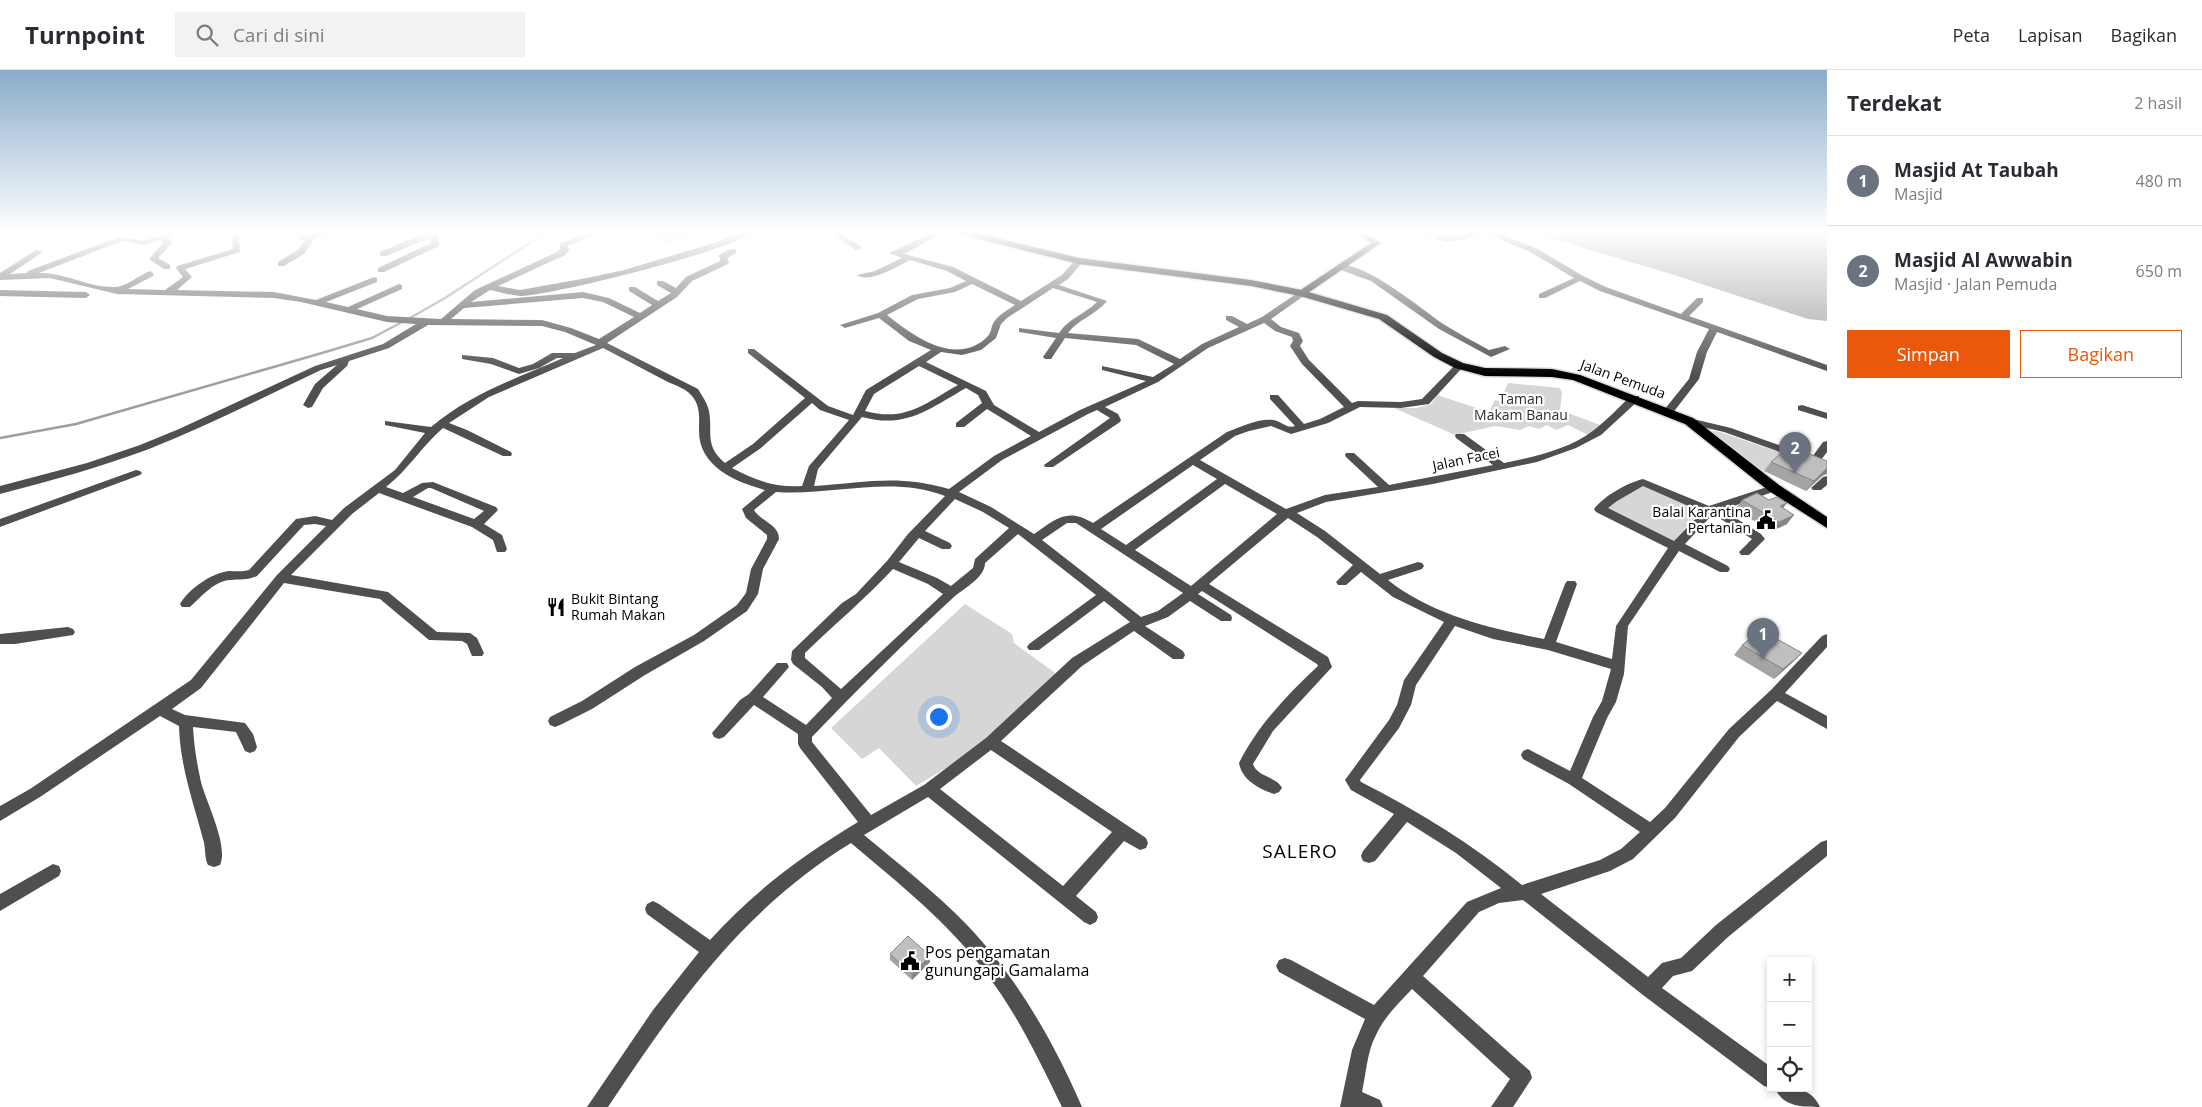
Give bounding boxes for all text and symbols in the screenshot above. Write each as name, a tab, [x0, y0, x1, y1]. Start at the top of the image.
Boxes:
search box	[175, 12, 525, 57]
text: Turnpoint	[25, 18, 145, 51]
icon: search	[193, 21, 221, 49]
text: Cari di sini	[233, 22, 325, 48]
text: Peta	[1953, 23, 1990, 47]
text: Lapisan	[2018, 23, 2083, 47]
text: Bagikan	[2111, 23, 2177, 47]
text: Terdekat	[1847, 89, 1942, 117]
text: 2 hasil	[2134, 92, 2182, 114]
text: Masjid At Taubah	[1894, 157, 2059, 183]
text: 1	[1858, 170, 1868, 192]
text: 480 m	[2136, 170, 2182, 192]
text: Masjid	[1894, 183, 1943, 205]
text: Masjid Al Awwabin	[1894, 247, 2073, 273]
text: 2	[1858, 260, 1868, 282]
text: 650 m	[2136, 260, 2182, 282]
text: Masjid · Jalan Pemuda	[1894, 273, 2057, 295]
button: Simpan	[1847, 330, 2010, 378]
button: Bagikan	[2020, 330, 2182, 378]
street label: Jalan Pemuda	[1576, 354, 1668, 403]
park label: Taman Makam Banau	[1474, 389, 1568, 424]
pin: 2	[1779, 432, 1811, 473]
street label: Jalan Facei	[1429, 442, 1501, 475]
place label: Balai Karantina Pertanian	[1652, 502, 1751, 537]
public building icon: Balai Karantina Pertanian	[1755, 509, 1777, 531]
place label: Bukit Bintang Rumah Makan	[571, 589, 665, 624]
restaurant icon: Bukit Bintang Rumah Makan	[545, 596, 567, 618]
pin: 1	[1747, 618, 1779, 659]
your location	[926, 704, 952, 730]
district label: SALERO	[1262, 838, 1338, 864]
place label: Pos pengamatan gunungapi Gamalama	[925, 941, 1089, 981]
public building icon: Pos pengamatan gunungapi Gamalama	[899, 950, 921, 972]
map controls	[1767, 957, 1812, 1092]
button: +	[1767, 957, 1812, 1002]
button: −	[1767, 1002, 1812, 1047]
button: locate	[1767, 1047, 1812, 1092]

